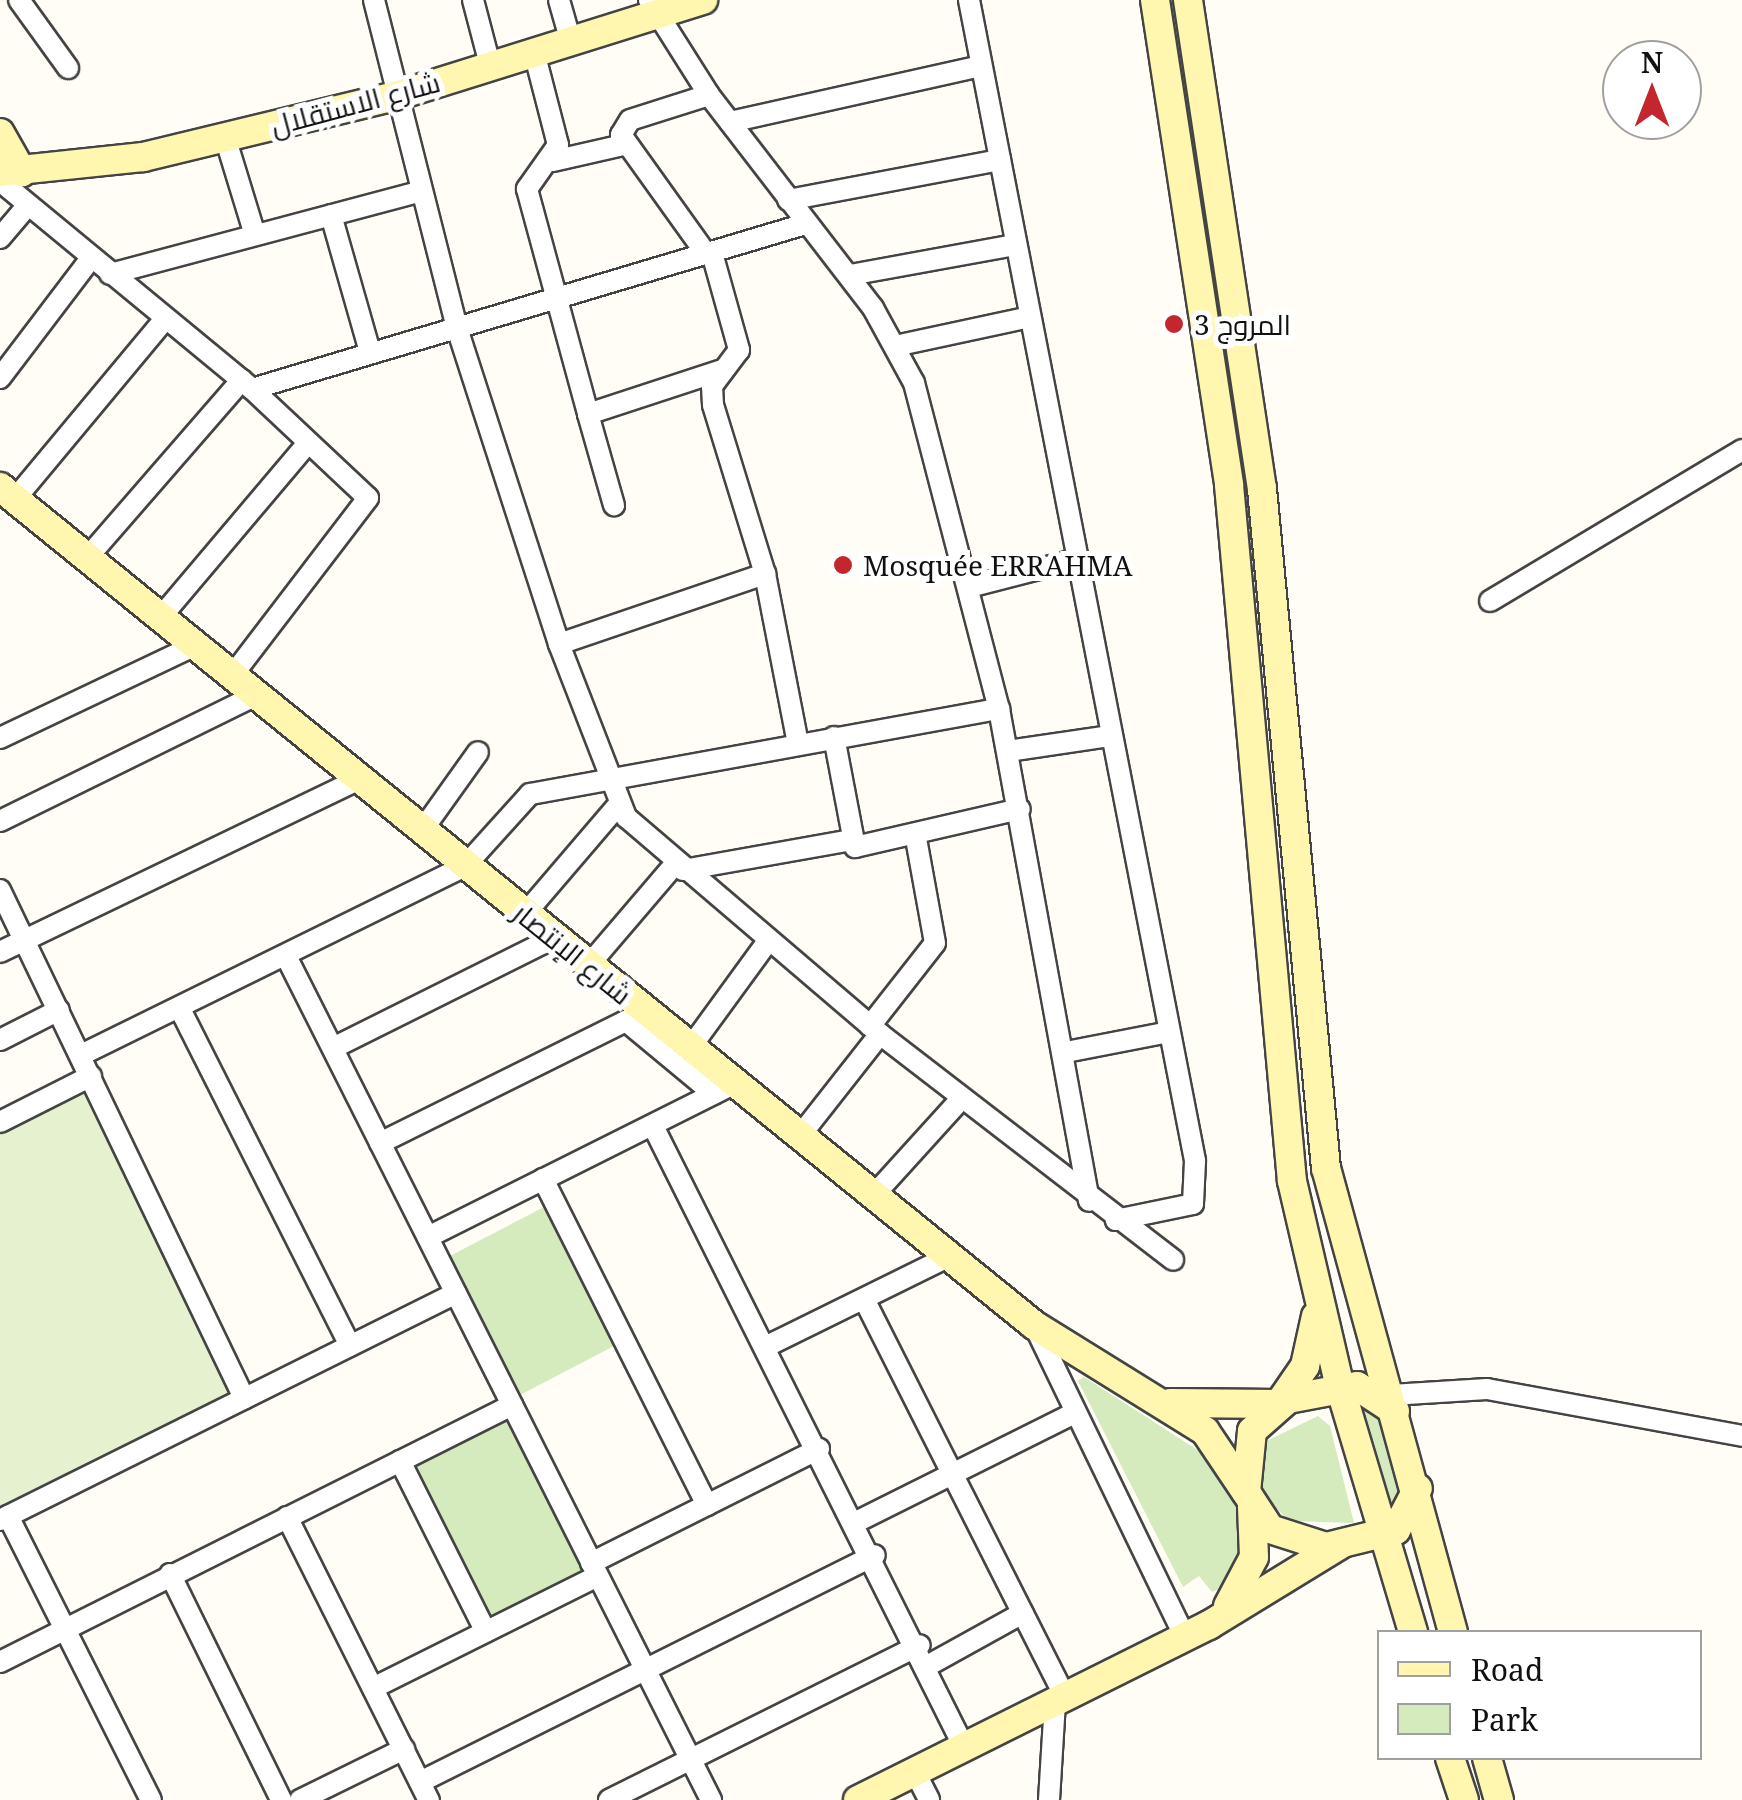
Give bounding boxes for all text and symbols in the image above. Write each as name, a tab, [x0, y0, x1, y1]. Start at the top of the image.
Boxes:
north arrow	[1602, 40, 1702, 140]
text: N	[1641, 43, 1663, 81]
street label: شارع الاستقلال	[267, 64, 443, 142]
place label: المروج 3	[1194, 307, 1291, 341]
marker: المروج 3	[1163, 313, 1185, 335]
place label: Mosquée ERRAHMA	[863, 548, 1132, 582]
marker: Mosquée ERRAHMA	[832, 554, 854, 576]
street label: شارع الإنتصار	[507, 895, 639, 1011]
legend	[1377, 1630, 1702, 1760]
text: Road	[1471, 1649, 1543, 1690]
text: Park	[1471, 1699, 1538, 1740]

